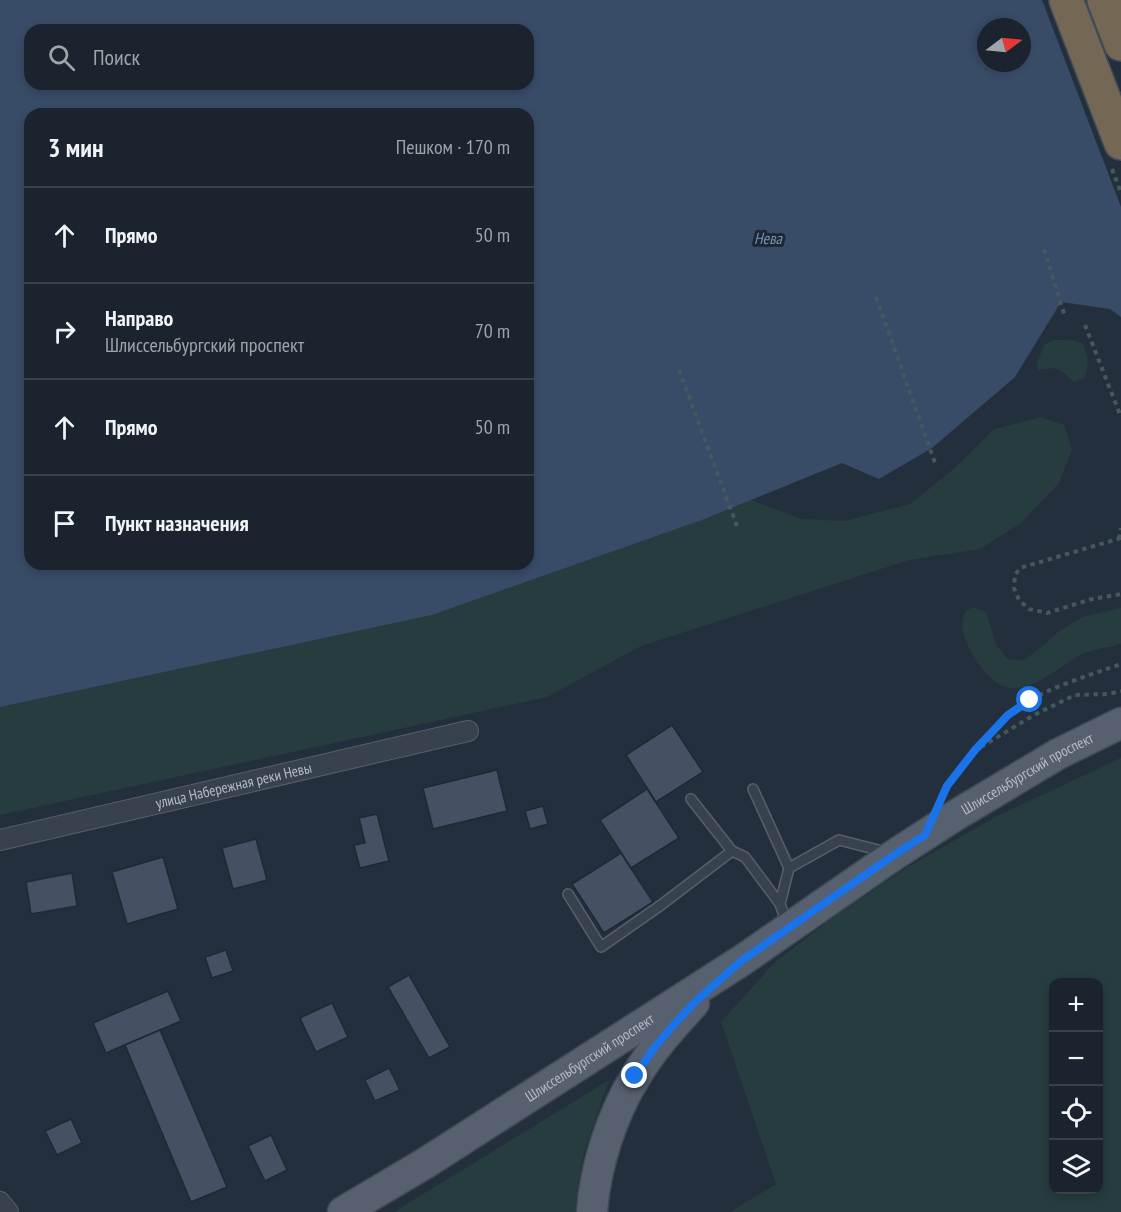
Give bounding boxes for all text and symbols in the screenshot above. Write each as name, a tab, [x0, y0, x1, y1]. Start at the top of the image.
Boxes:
north arrow	[977, 18, 1031, 72]
search box	[24, 24, 534, 90]
icon: search	[45, 41, 78, 74]
text: Поиск	[93, 43, 140, 71]
text: 3 мин	[48, 131, 103, 164]
text: Пешком · 170 m	[396, 134, 510, 160]
icon: ahead	[48, 219, 81, 252]
text: Прямо	[105, 221, 158, 249]
text: 50 m	[475, 222, 510, 248]
water label: Нева	[754, 228, 784, 248]
text: Направо	[105, 304, 173, 332]
icon: right	[48, 315, 81, 348]
text: 70 m	[475, 318, 510, 344]
text: Шлиссельбургский проспект	[105, 332, 304, 358]
icon: ahead	[48, 411, 81, 444]
text: Прямо	[105, 413, 158, 441]
text: 50 m	[475, 414, 510, 440]
icon: arrive	[48, 507, 81, 540]
text: Пункт назначения	[105, 509, 249, 537]
route start	[1016, 686, 1042, 712]
street label: Шлиссельбургский проспект	[958, 728, 1097, 819]
street label: улица Набережная реки Невы	[154, 758, 314, 812]
map controls	[1049, 978, 1103, 1194]
button: +	[1049, 978, 1103, 1032]
street label: Шлиссельбургский проспект	[521, 1009, 658, 1106]
button: −	[1049, 1032, 1103, 1086]
route end	[621, 1062, 647, 1088]
button: locate	[1049, 1086, 1103, 1140]
button: layers	[1049, 1140, 1103, 1194]

